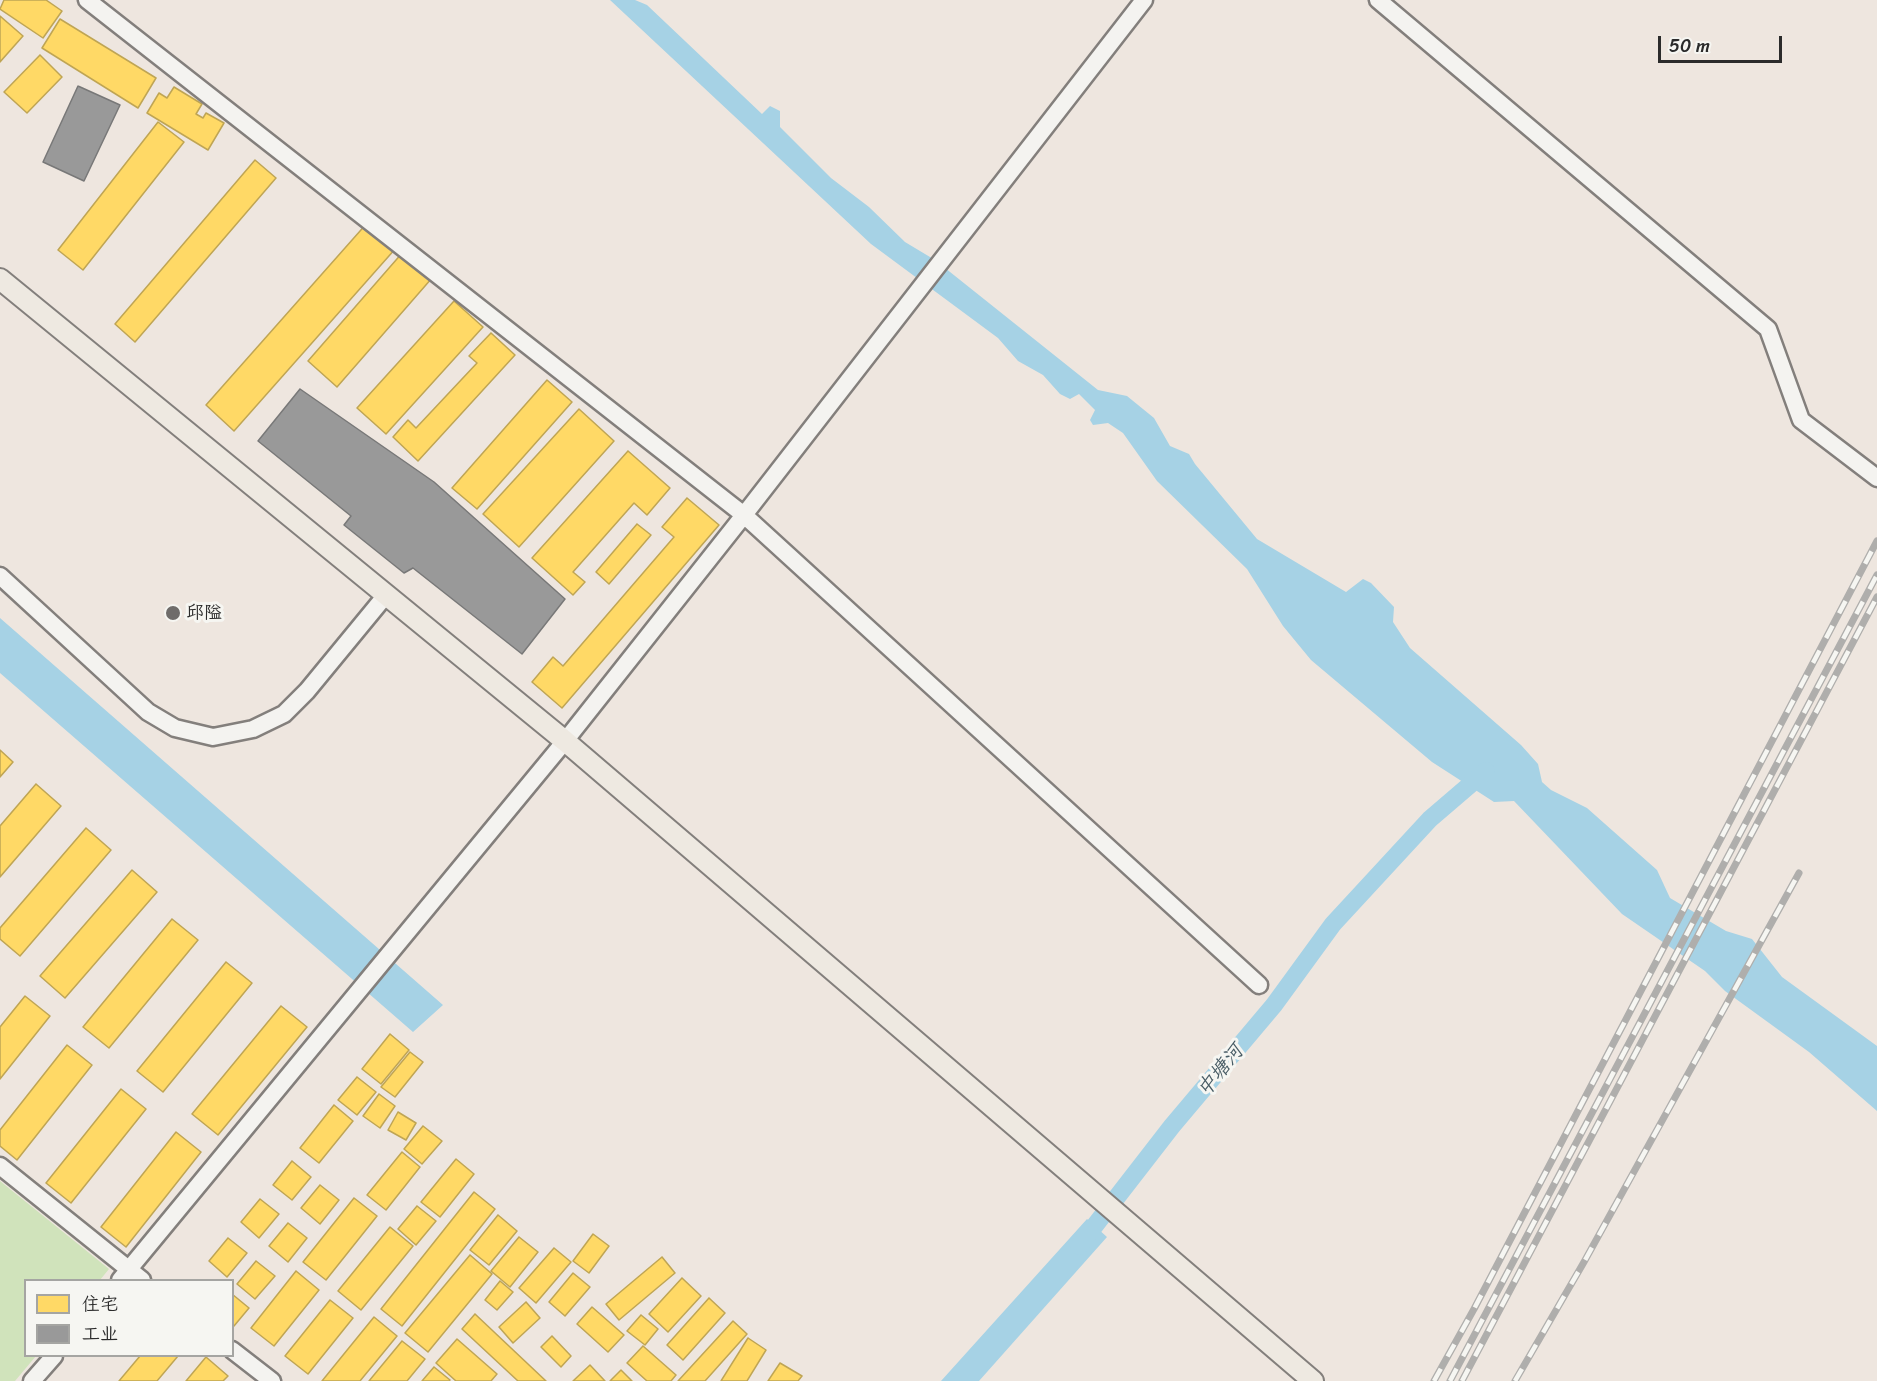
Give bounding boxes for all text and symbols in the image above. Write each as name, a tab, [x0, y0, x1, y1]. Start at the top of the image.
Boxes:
scale bar	[1661, 24, 1786, 62]
text: 50 m	[1669, 30, 1710, 62]
place label: 邱隘	[186, 602, 222, 624]
marker: 邱隘	[164, 604, 182, 622]
water label: 中塘河	[1193, 1040, 1249, 1102]
legend	[24, 1279, 234, 1357]
text: 住宅	[82, 1288, 118, 1320]
text: 工业	[82, 1318, 118, 1350]

